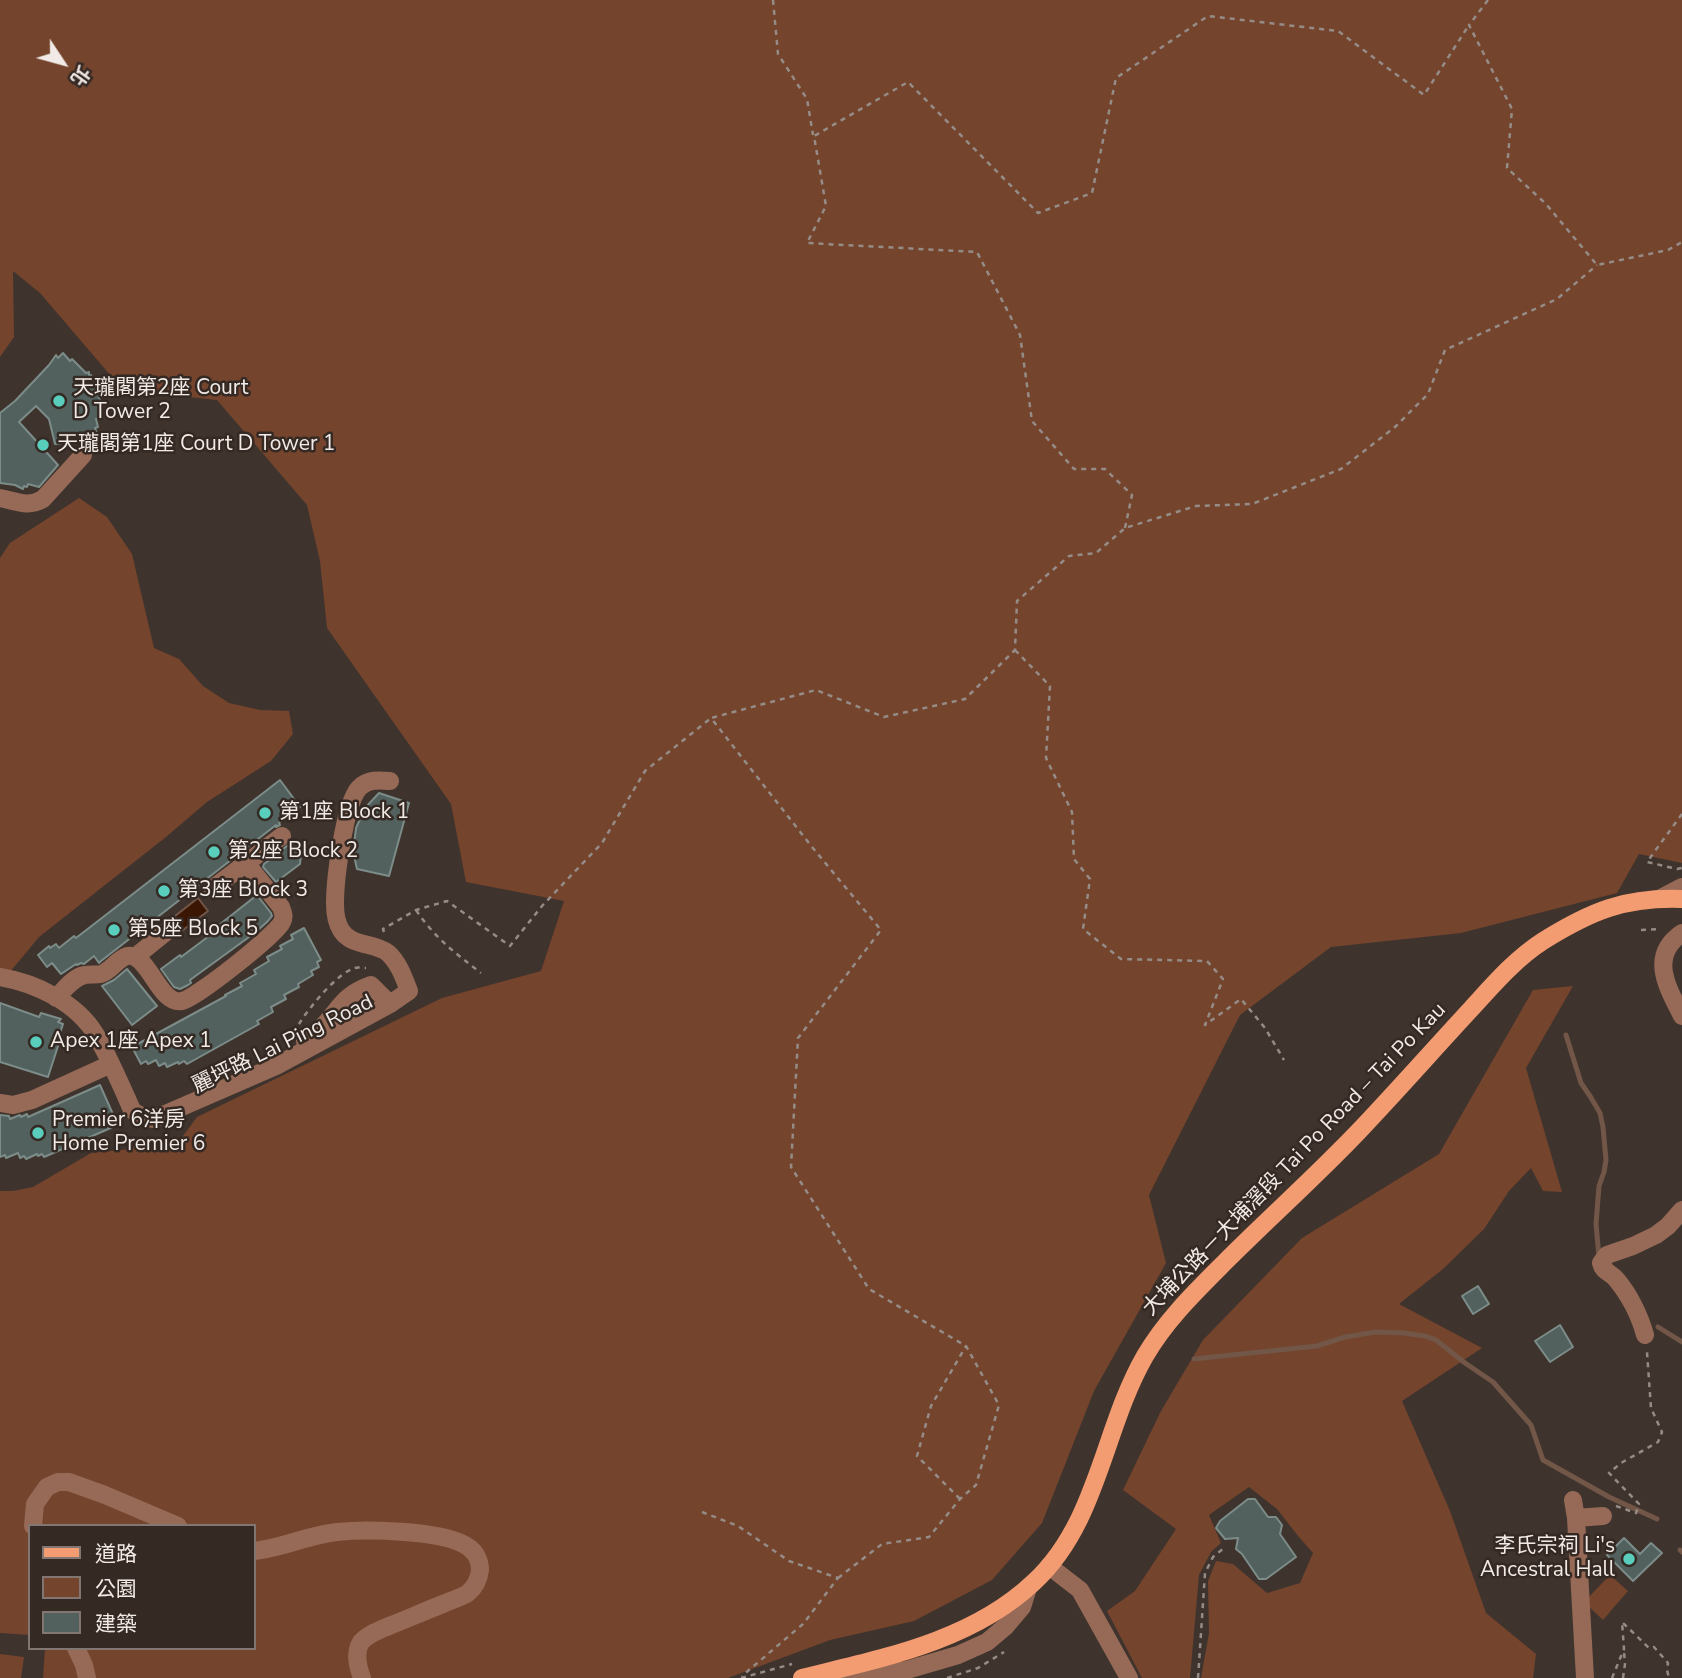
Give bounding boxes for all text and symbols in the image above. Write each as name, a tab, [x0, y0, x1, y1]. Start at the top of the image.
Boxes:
north arrow	[28, 28, 98, 98]
text: 北	[64, 60, 96, 91]
place label: 天瓏閣第2座 Court D Tower 2	[73, 376, 248, 426]
marker: 天瓏閣第2座 Court D Tower 2	[51, 393, 67, 409]
place label: 天瓏閣第1座 Court D Tower 1	[57, 432, 335, 458]
marker: 天瓏閣第1座 Court D Tower 1	[35, 437, 51, 453]
place label: 第1座 Block 1	[279, 800, 409, 826]
marker: 第1座 Block 1	[257, 805, 273, 821]
place label: 第2座 Block 2	[228, 839, 358, 865]
marker: 第2座 Block 2	[206, 844, 222, 860]
place label: 第3座 Block 3	[178, 878, 308, 904]
marker: 第3座 Block 3	[156, 883, 172, 899]
place label: 第5座 Block 5	[128, 917, 258, 943]
marker: 第5座 Block 5	[106, 922, 122, 938]
street label: 麗坪路 Lai Ping Road	[189, 990, 377, 1100]
street label: 大埔公路－大埔滘段 Tai Po Road – Tai Po Kau	[1138, 998, 1452, 1322]
place label: Apex 1座 Apex 1	[50, 1029, 212, 1055]
marker: Apex 1座 Apex 1	[28, 1034, 44, 1050]
place label: Premier 6洋房 Home Premier 6	[52, 1108, 205, 1158]
marker: Premier 6洋房 Home Premier 6	[30, 1125, 46, 1141]
legend	[28, 1524, 256, 1650]
place label: 李氏宗祠 Li's Ancestral Hall	[1480, 1534, 1615, 1584]
text: 道路	[95, 1540, 137, 1568]
marker: 李氏宗祠 Li's Ancestral Hall	[1621, 1551, 1637, 1567]
text: 公園	[95, 1575, 137, 1603]
text: 建築	[95, 1610, 137, 1638]

